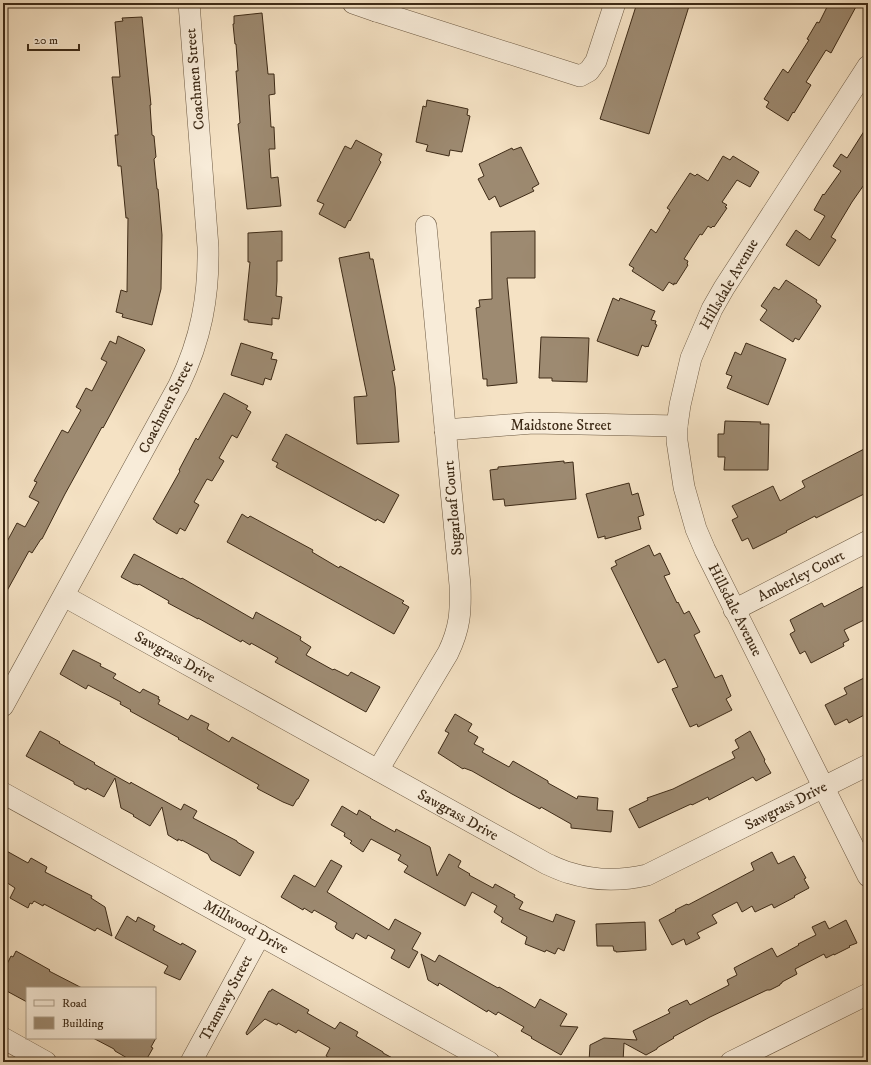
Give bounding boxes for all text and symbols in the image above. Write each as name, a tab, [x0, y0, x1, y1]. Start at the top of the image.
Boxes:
scale bar	[28, 26, 79, 52]
street label: Coachmen Street	[181, 27, 209, 131]
text: 20 m	[34, 33, 58, 48]
street label: Hillsdale Avenue	[695, 235, 763, 333]
street label: Coachmen Street	[134, 357, 198, 457]
street label: Maidstone Street	[510, 416, 612, 435]
street label: Sugarloaf Court	[439, 460, 467, 556]
street label: Amberley Court	[754, 546, 848, 606]
street label: Hillsdale Avenue	[703, 560, 767, 660]
street label: Sawgrass Drive	[131, 627, 219, 687]
street label: Sawgrass Drive	[742, 777, 830, 835]
street label: Sawgrass Drive	[414, 785, 502, 845]
street label: Millwood Drive	[200, 896, 292, 958]
street label: Tramway Street	[195, 952, 257, 1044]
legend	[26, 987, 156, 1039]
text: Road	[62, 996, 87, 1011]
text: Building	[62, 1016, 103, 1031]

